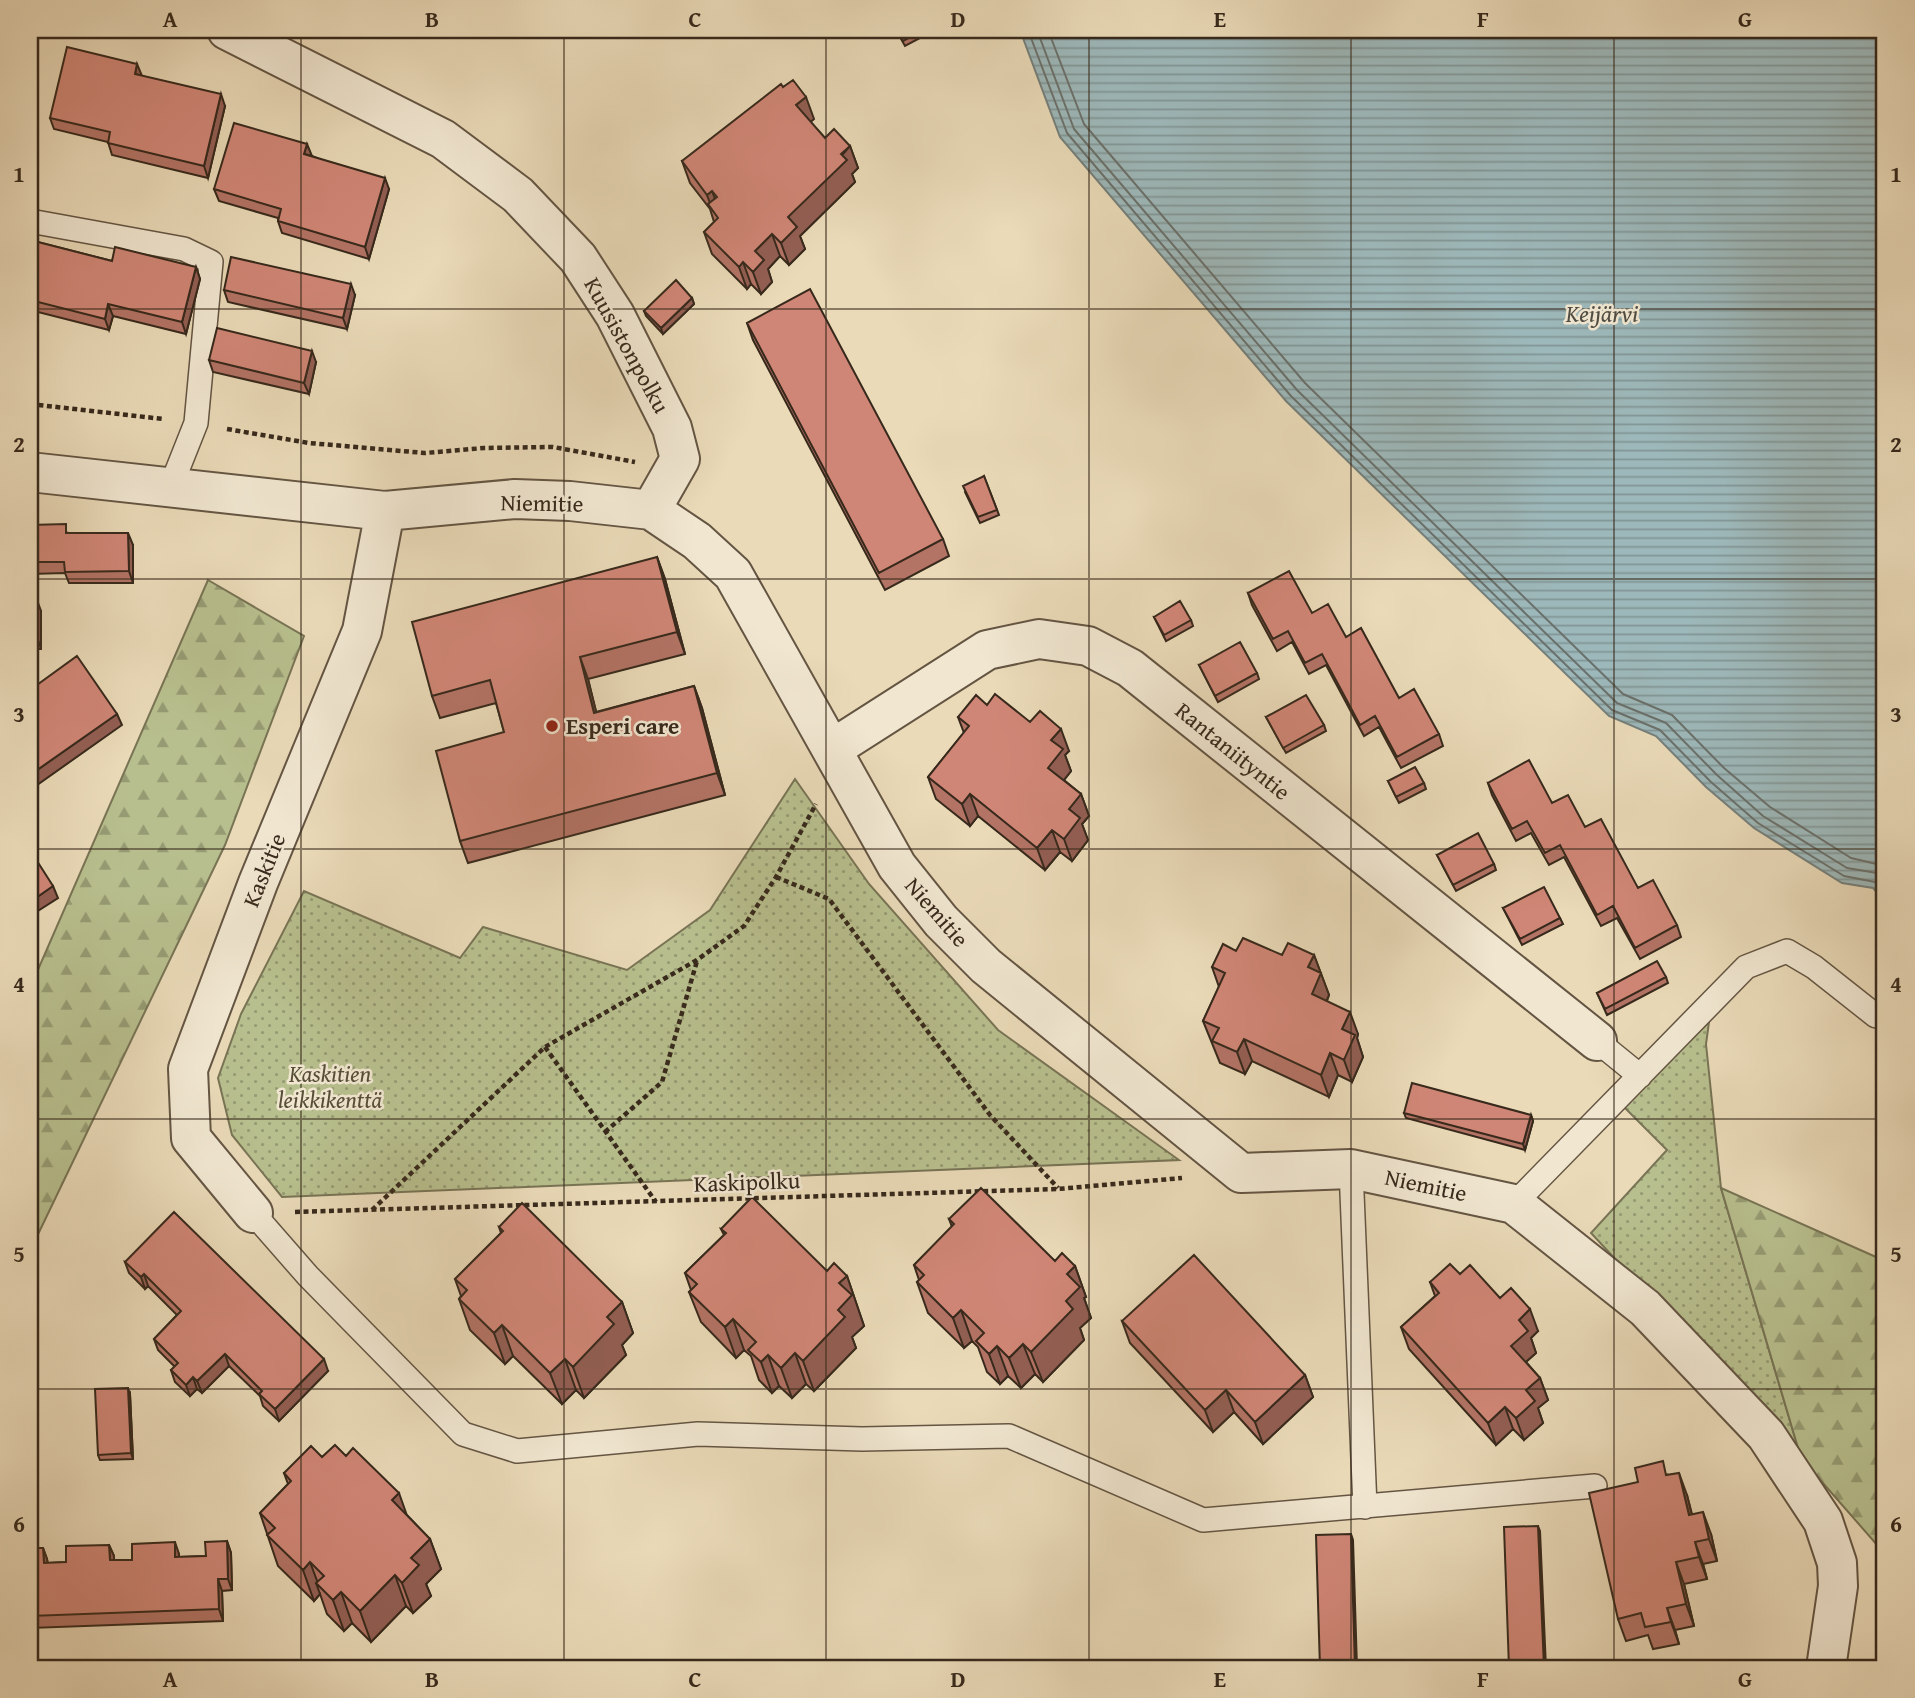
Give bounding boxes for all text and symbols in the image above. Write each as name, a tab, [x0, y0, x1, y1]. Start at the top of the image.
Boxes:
text: A	[163, 2, 178, 35]
text: B	[425, 2, 439, 35]
text: C	[688, 2, 702, 35]
text: D	[951, 2, 966, 35]
text: E	[1214, 2, 1226, 35]
text: F	[1477, 2, 1489, 35]
text: G	[1738, 2, 1752, 35]
text: 1	[13, 157, 25, 190]
text: 1	[1890, 157, 1902, 190]
street label: Kuusistonpolku	[576, 271, 679, 419]
water label: Keijärvi	[1565, 296, 1638, 331]
text: 2	[13, 427, 25, 460]
text: 2	[1890, 427, 1902, 460]
street label: Niemitie	[500, 485, 584, 520]
street label: Rantaniityntie	[1169, 694, 1298, 807]
text: 3	[13, 697, 25, 730]
text: 3	[1890, 697, 1902, 730]
place label: Esperi care	[566, 709, 679, 742]
marker: Esperi care	[544, 718, 560, 734]
street label: Kaskitie	[234, 828, 293, 912]
street label: Niemitie	[898, 870, 977, 954]
text: 4	[13, 967, 25, 1000]
text: 4	[1890, 967, 1902, 1000]
park label: Kaskitien leikkikenttä	[278, 1057, 382, 1116]
street label: Niemitie	[1382, 1160, 1470, 1209]
street label: Kaskipolku	[693, 1163, 801, 1200]
text: 5	[13, 1237, 25, 1270]
text: 5	[1890, 1237, 1902, 1270]
text: 6	[13, 1507, 25, 1540]
text: 6	[1890, 1507, 1902, 1540]
text: A	[163, 1662, 178, 1695]
text: B	[425, 1662, 439, 1695]
text: C	[688, 1662, 702, 1695]
text: D	[951, 1662, 966, 1695]
text: E	[1214, 1662, 1226, 1695]
text: F	[1477, 1662, 1489, 1695]
text: G	[1738, 1662, 1752, 1695]

